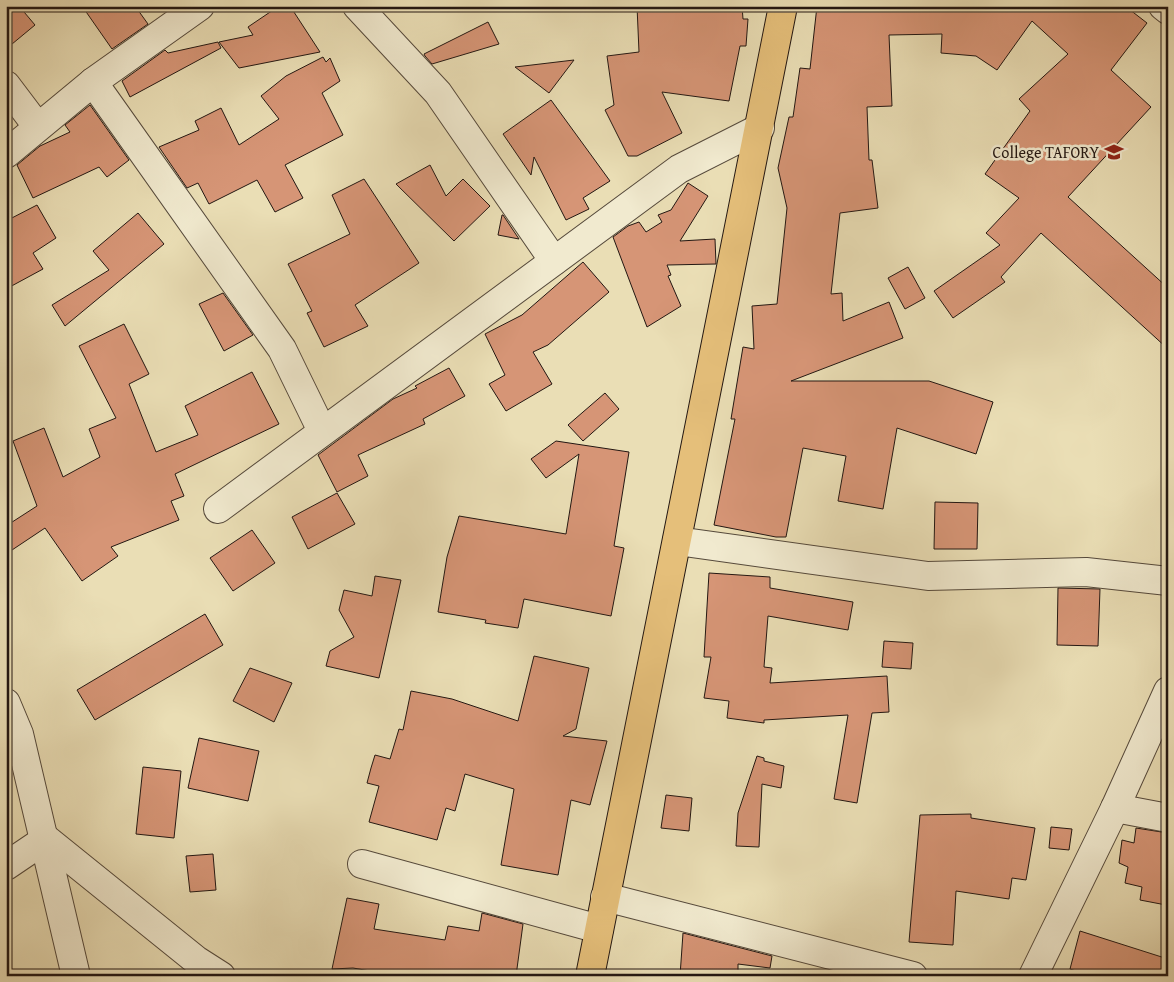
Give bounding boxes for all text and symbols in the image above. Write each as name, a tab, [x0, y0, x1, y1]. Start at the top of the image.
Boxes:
place label: College TAFORY	[993, 140, 1099, 164]
school or university icon: College TAFORY	[1103, 141, 1125, 163]

